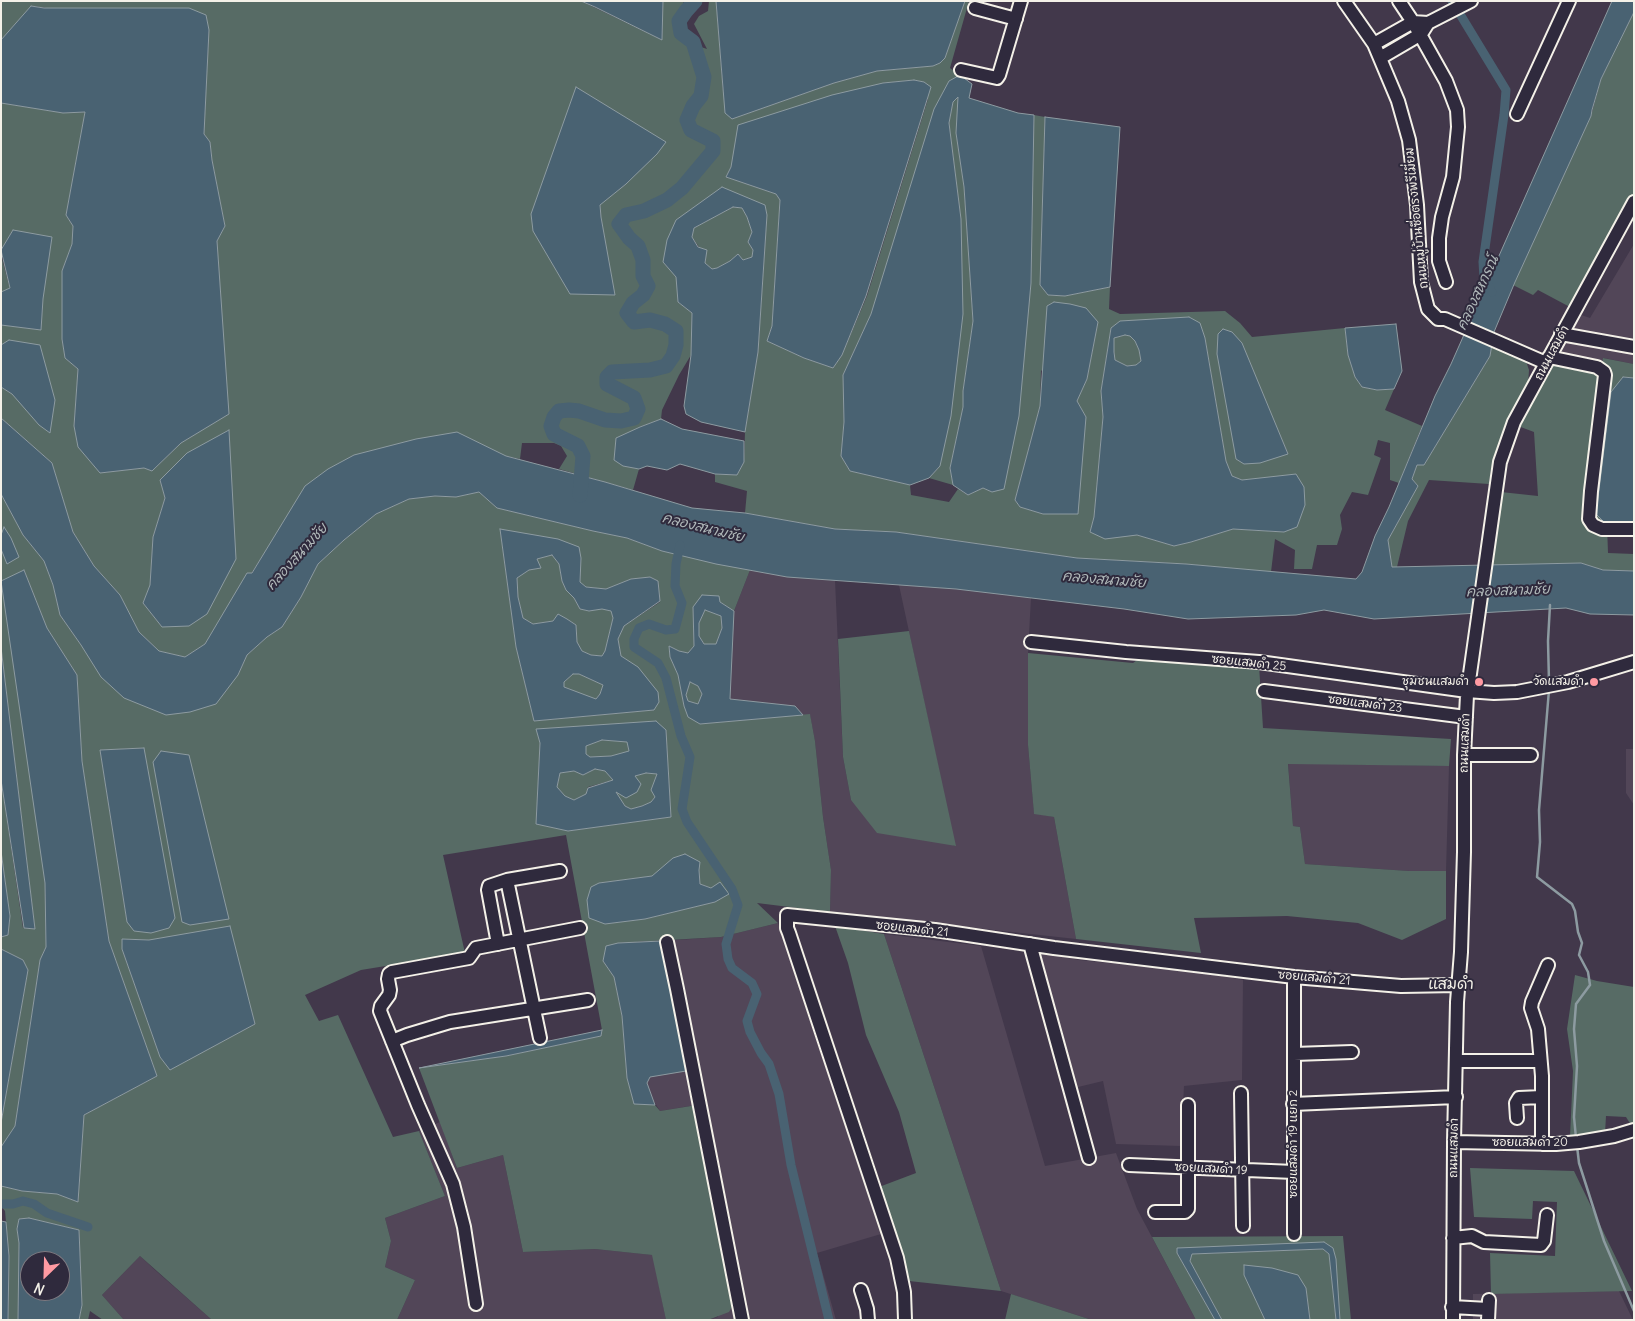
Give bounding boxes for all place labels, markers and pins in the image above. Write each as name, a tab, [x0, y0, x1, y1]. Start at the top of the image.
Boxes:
place label: ชุมชนแสมดำ	[1402, 675, 1469, 689]
place label: วัดแสมดำ	[1533, 675, 1584, 689]
marker: ชุมชนแสมดำ	[1473, 676, 1485, 688]
marker: วัดแสมดำ	[1588, 676, 1600, 688]

